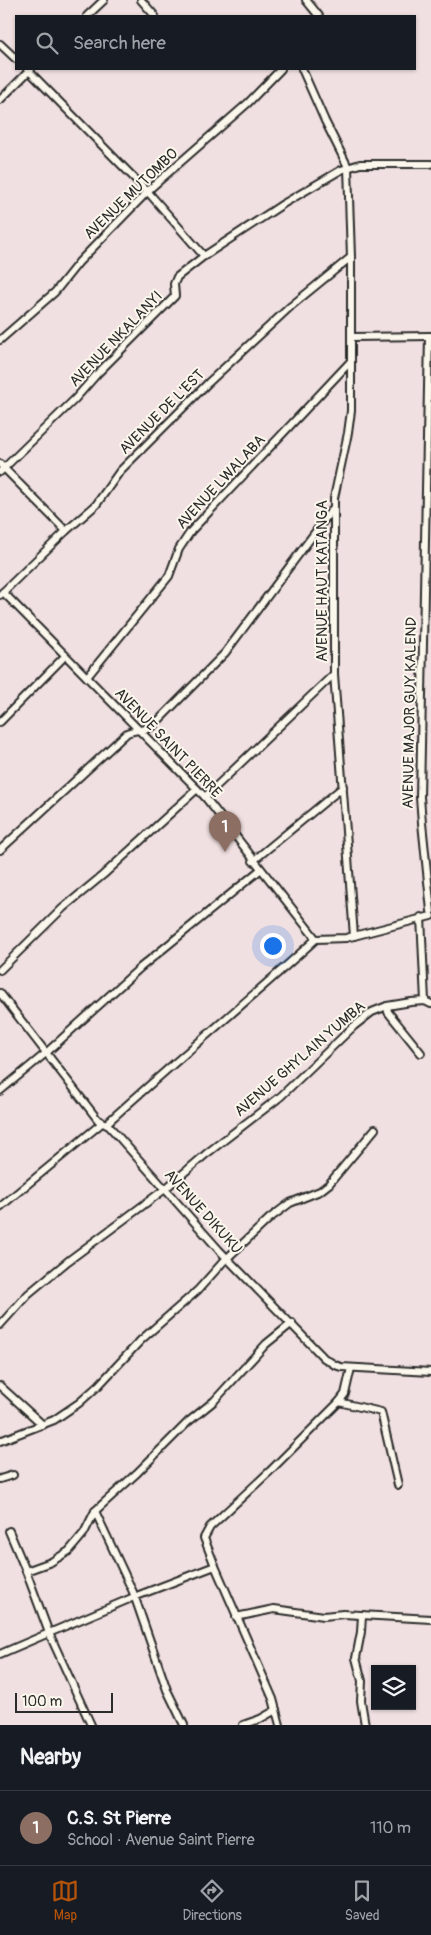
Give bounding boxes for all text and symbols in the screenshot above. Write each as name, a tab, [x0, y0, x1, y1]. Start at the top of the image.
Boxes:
search box	[15, 15, 416, 70]
icon: search	[33, 29, 61, 57]
text: Search here	[73, 31, 166, 55]
street label: AVENUE MUTOMBO	[80, 144, 182, 244]
street label: AVENUE NKALANYI	[65, 287, 167, 391]
street label: AVENUE DE L'EST	[115, 365, 209, 459]
street label: AVENUE LWALABA	[172, 431, 270, 533]
street label: AVENUE HAUT KATANGA	[313, 500, 332, 662]
street label: AVENUE MAJOR GUY KALEND	[399, 617, 421, 809]
street label: AVENUE SAINT PIERRE	[110, 684, 226, 802]
pin: 1	[209, 811, 241, 852]
your location	[260, 933, 286, 959]
street label: AVENUE GHYLAIN YUMBA	[231, 997, 370, 1121]
street label: AVENUE DIKUKU	[160, 1166, 246, 1258]
map controls	[371, 1665, 416, 1710]
button: layers	[371, 1665, 416, 1710]
scale bar	[15, 1690, 112, 1713]
text: 100 m	[22, 1693, 62, 1710]
text: Nearby	[20, 1744, 81, 1771]
text: C.S. St Pierre	[67, 1806, 171, 1830]
text: 1	[33, 1818, 39, 1838]
text: 110 m	[370, 1818, 411, 1838]
text: School · Avenue Saint Pierre	[67, 1830, 255, 1850]
tab: Map	[51, 1877, 79, 1924]
tab: Directions	[182, 1877, 242, 1924]
tab: Saved	[345, 1877, 380, 1924]

